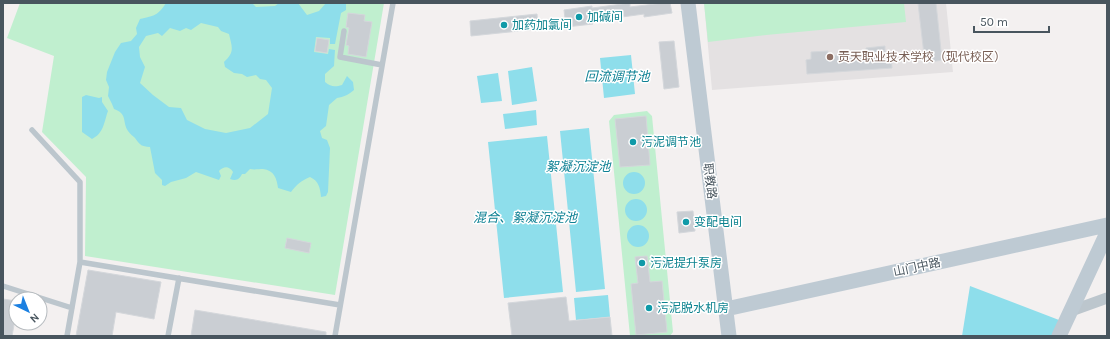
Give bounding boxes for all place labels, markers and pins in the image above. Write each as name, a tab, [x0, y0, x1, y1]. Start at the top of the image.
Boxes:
place label: 加碱间	[587, 10, 623, 24]
marker: 加碱间	[574, 12, 584, 22]
place label: 加药加氯间	[512, 18, 572, 32]
marker: 加药加氯间	[499, 20, 509, 30]
place label: 贡天职业技术学校（现代校区）	[838, 50, 1006, 64]
marker: 贡天职业技术学校（现代校区）	[825, 52, 835, 62]
place label: 污泥调节池	[641, 135, 701, 149]
marker: 污泥调节池	[628, 137, 638, 147]
place label: 变配电间	[694, 215, 742, 229]
marker: 变配电间	[681, 217, 691, 227]
place label: 污泥提升泵房	[650, 256, 722, 270]
marker: 污泥提升泵房	[637, 258, 647, 268]
place label: 污泥脱水机房	[657, 301, 729, 315]
marker: 污泥脱水机房	[644, 303, 654, 313]

